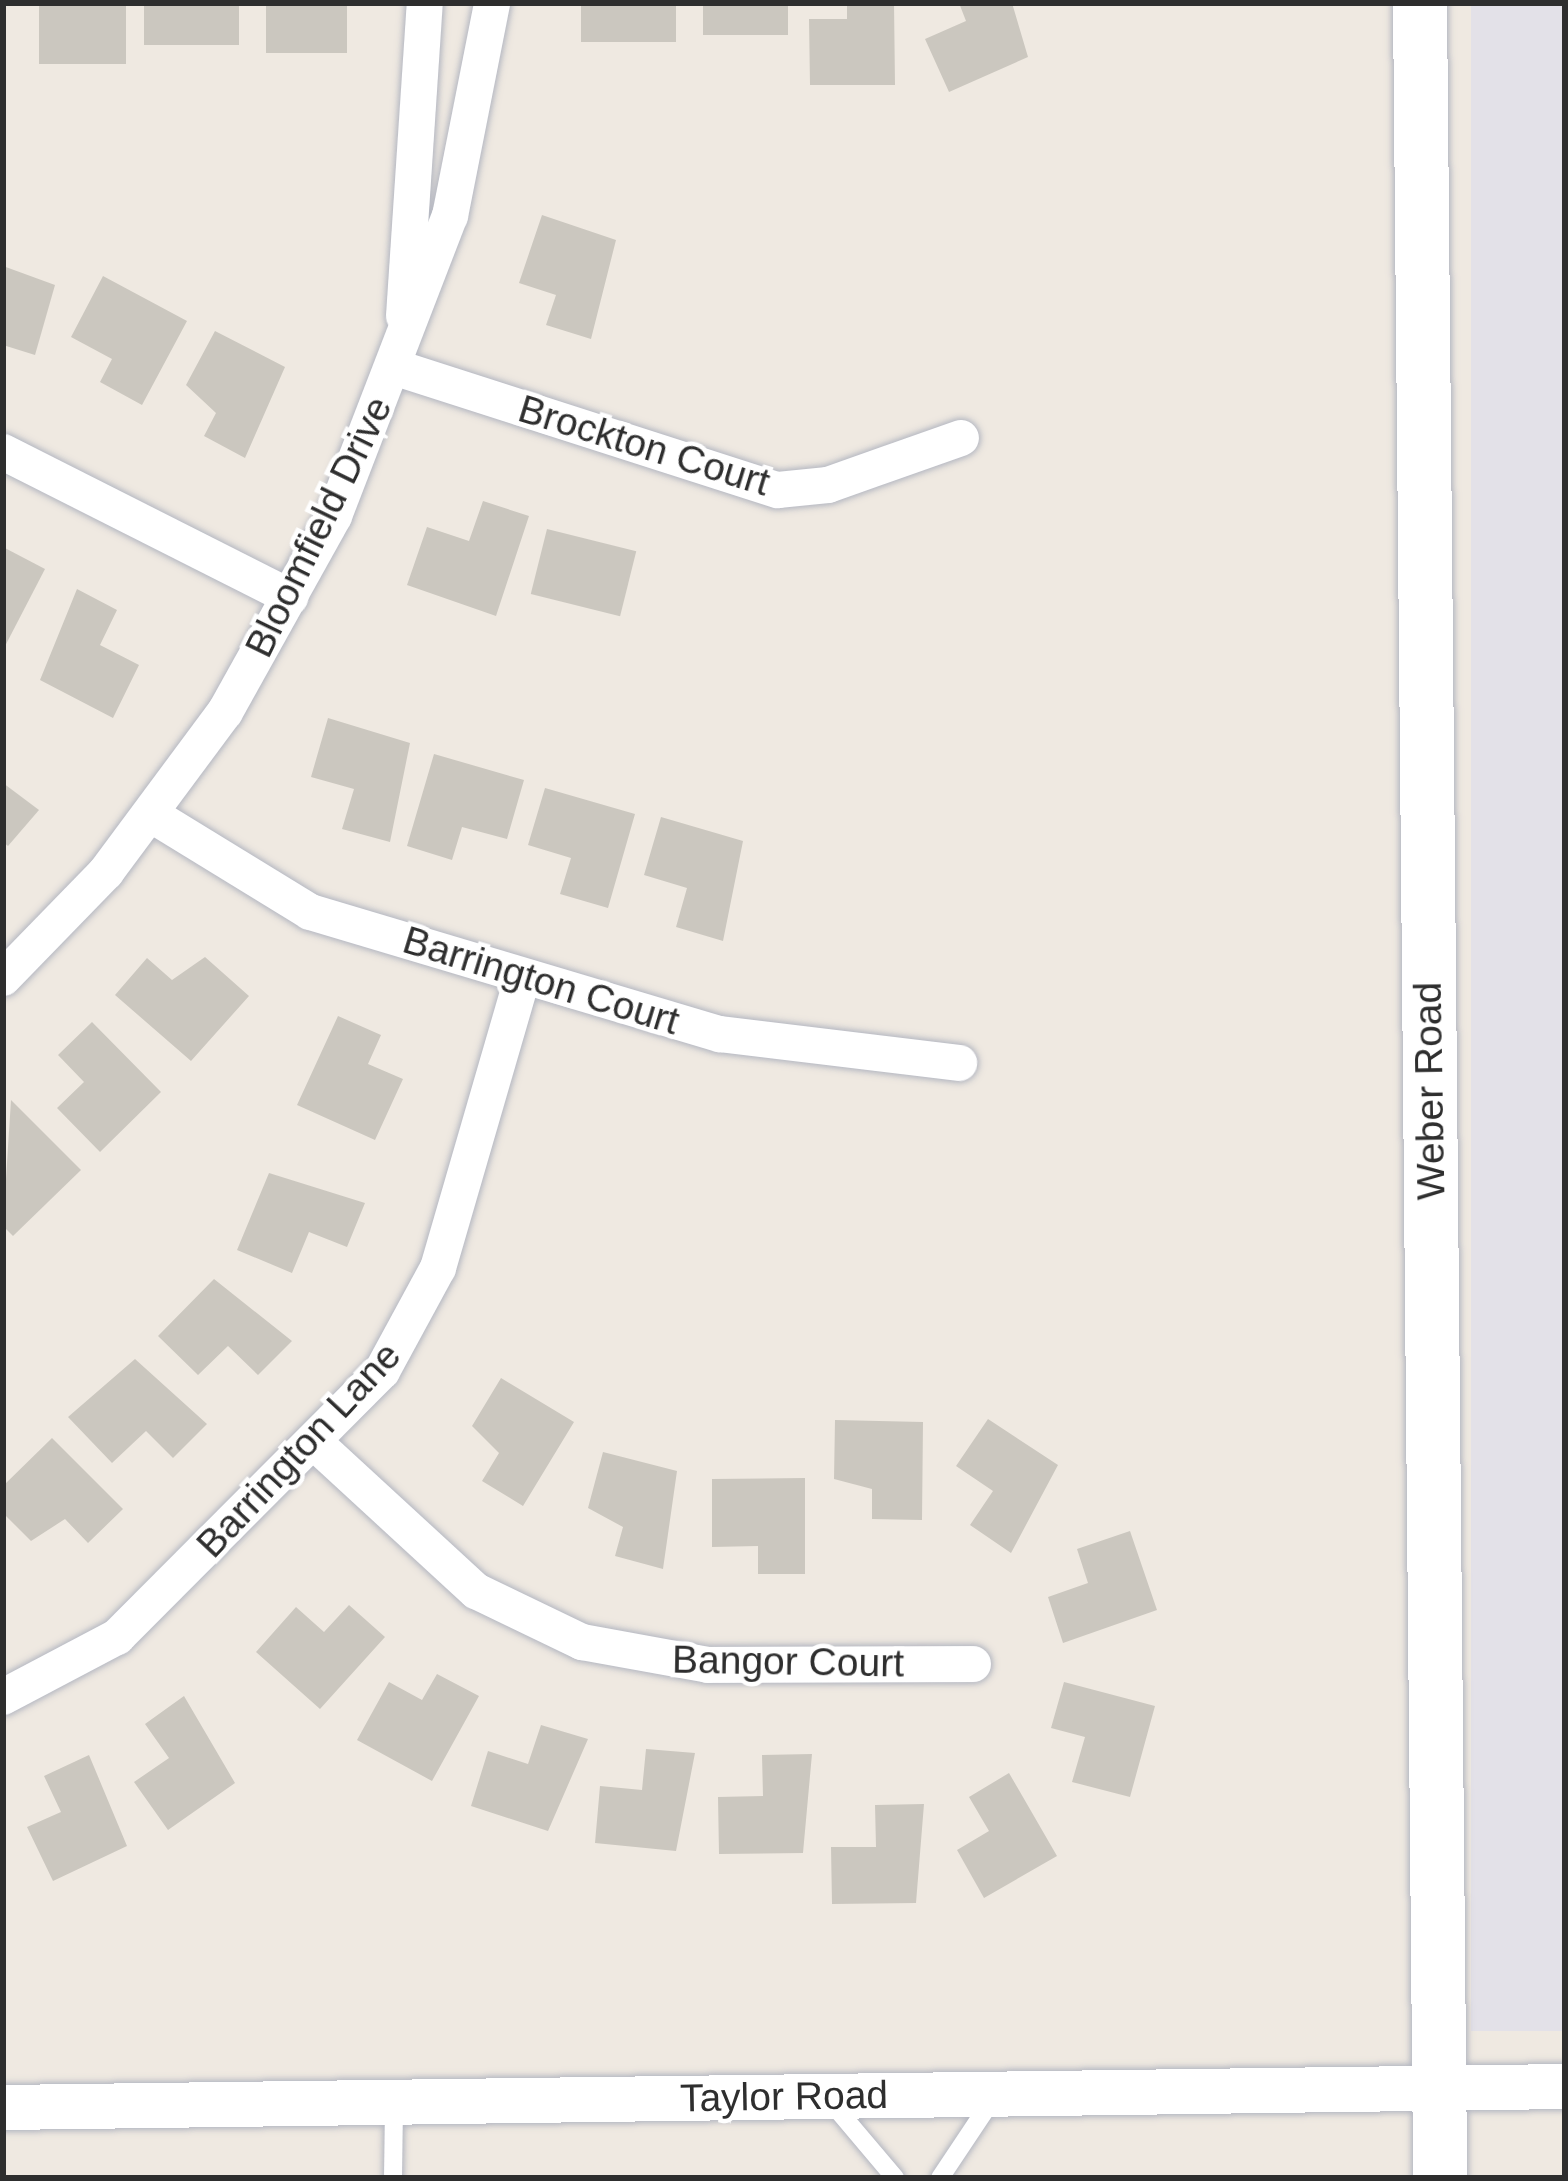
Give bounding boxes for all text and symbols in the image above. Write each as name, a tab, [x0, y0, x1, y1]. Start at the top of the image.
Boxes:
street label: Brockton Court	[513, 386, 775, 506]
street label: Bloomfield Drive	[236, 389, 402, 665]
street label: Barrington Court	[397, 917, 685, 1045]
street label: Weber Road	[1405, 981, 1455, 1201]
street label: Barrington Lane	[187, 1333, 411, 1567]
street label: Bangor Court	[672, 1637, 904, 1687]
street label: Taylor Road	[680, 2072, 888, 2122]

